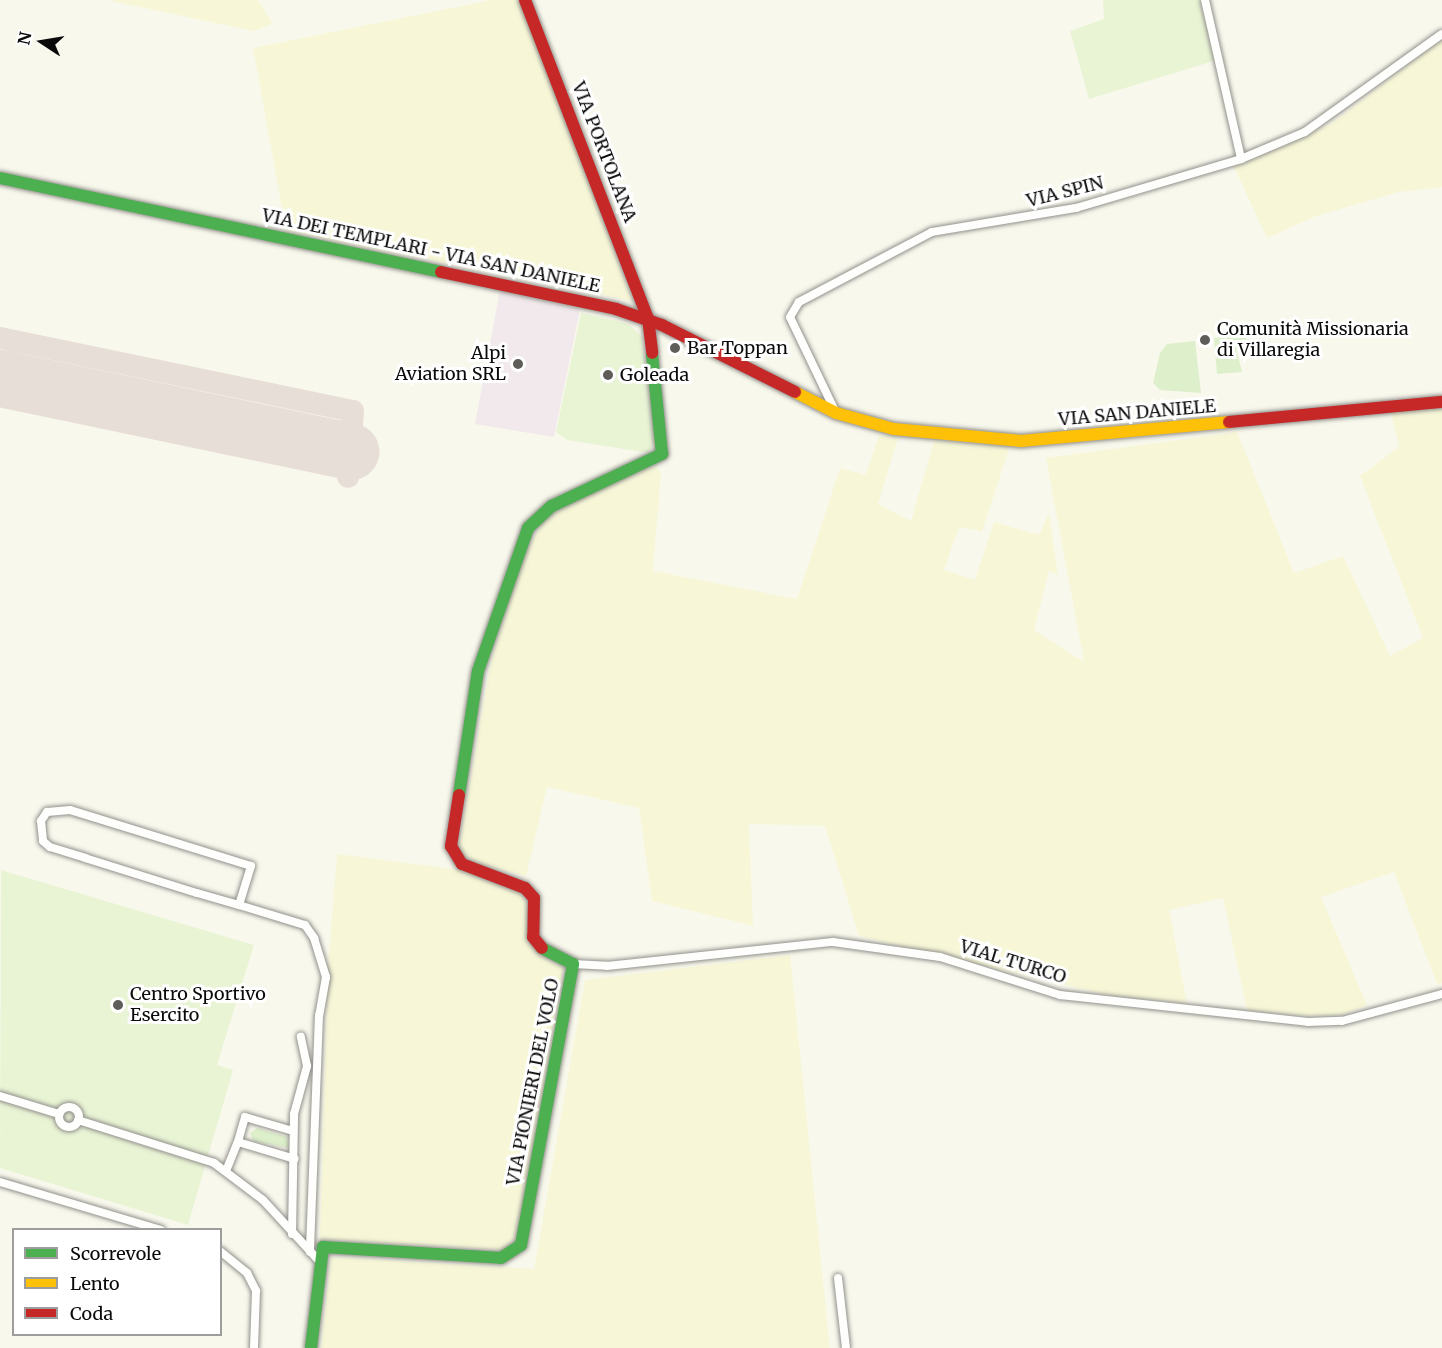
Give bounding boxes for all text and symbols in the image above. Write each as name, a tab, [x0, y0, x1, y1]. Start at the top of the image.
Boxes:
north arrow	[12, 12, 72, 72]
text: N	[13, 30, 35, 47]
street label: VIA PORTOLANA	[567, 79, 641, 225]
street label: VIA SPIN	[1024, 172, 1106, 212]
street label: VIA DEI TEMPLARI - VIA SAN DANIELE	[260, 205, 602, 297]
place label: Comunità Missionaria di Villaregia	[1217, 319, 1409, 362]
marker: Comunità Missionaria di Villaregia	[1198, 333, 1212, 347]
place label: Bar Toppan	[687, 337, 788, 359]
marker: Bar Toppan	[668, 341, 682, 355]
place label: Alpi Aviation SRL	[395, 343, 506, 386]
marker: Alpi Aviation SRL	[511, 357, 525, 371]
place label: Goleada	[620, 364, 689, 386]
marker: Goleada	[601, 368, 615, 382]
street label: VIA SAN DANIELE	[1057, 395, 1217, 431]
street label: VIAL TURCO	[957, 936, 1069, 988]
street label: VIA PIONIERI DEL VOLO	[502, 977, 564, 1187]
place label: Centro Sportivo Esercito	[130, 984, 266, 1026]
marker: Centro Sportivo Esercito	[111, 998, 125, 1012]
legend	[12, 1228, 222, 1336]
text: Scorrevole	[70, 1242, 161, 1265]
text: Lento	[70, 1272, 120, 1295]
text: Coda	[70, 1302, 113, 1325]

